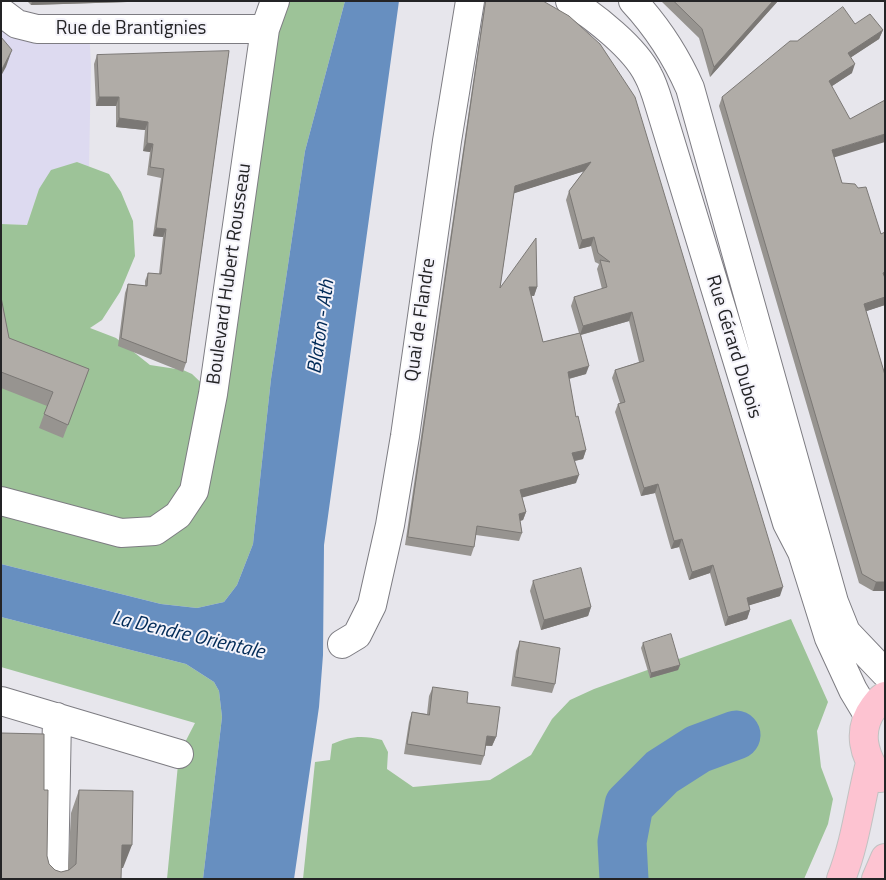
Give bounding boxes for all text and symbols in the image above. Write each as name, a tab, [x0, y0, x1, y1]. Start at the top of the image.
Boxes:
street label: Rue de Brantignies	[56, 18, 206, 40]
street label: Boulevard Hubert Rousseau	[203, 162, 257, 386]
street label: Quai de Flandre	[401, 257, 441, 383]
street label: Rue Gérard Dubois	[700, 273, 766, 421]
water label: Blaton - Ath	[304, 278, 340, 376]
water label: La Dendre Orientale	[109, 607, 267, 665]

